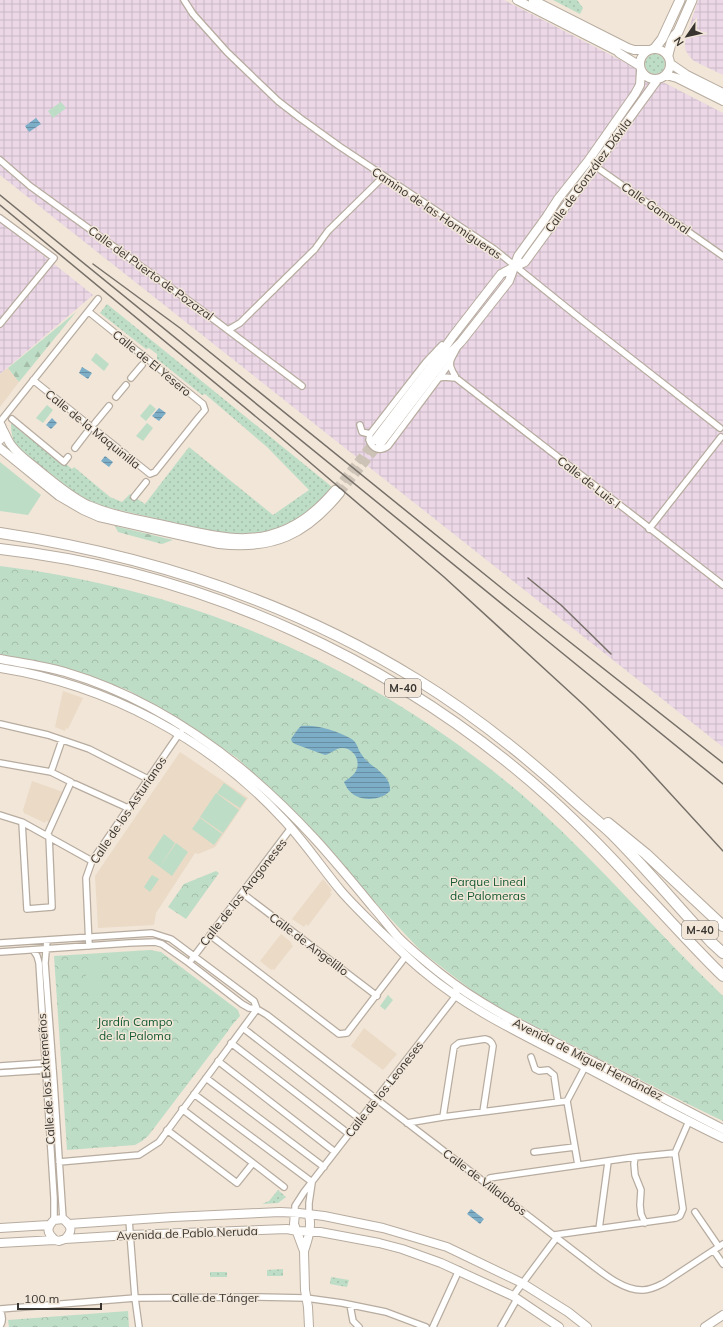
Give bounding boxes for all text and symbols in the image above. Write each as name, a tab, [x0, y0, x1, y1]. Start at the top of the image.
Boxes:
north arrow	[667, 16, 707, 56]
text: N	[671, 34, 687, 49]
street label: Calle de González Dávila	[541, 115, 635, 235]
street label: Camino de las Hormigueras	[369, 164, 505, 262]
street label: Calle Gamonal	[619, 179, 693, 237]
street label: Calle del Puerto de Pozazal	[85, 223, 217, 323]
street label: Calle de El Yesero	[110, 327, 195, 399]
street label: Calle de la Maquinilla	[42, 386, 144, 472]
street label: Calle de Luis I	[554, 453, 624, 511]
road number: M-40	[385, 679, 421, 697]
street label: Calle de los Asturianos	[86, 753, 170, 867]
street label: Calle de los Aragoneses	[196, 835, 290, 949]
park label: Parque Lineal de Palomeras	[450, 874, 526, 903]
street label: Calle de Angelillo	[266, 909, 352, 979]
road number: M-40	[682, 921, 718, 939]
street label: Calle de los Extremeños	[34, 1013, 58, 1145]
park label: Jardín Campo de la Paloma	[97, 1014, 173, 1043]
street label: Avenida de Miguel Hernández	[510, 1014, 666, 1104]
street label: Calle de los Leoneses	[342, 1038, 426, 1140]
street label: Calle de Villalobos	[440, 1146, 530, 1218]
street label: Avenida de Pablo Neruda	[116, 1223, 258, 1243]
scale bar	[18, 1285, 101, 1311]
street label: Calle de Tánger	[171, 1290, 259, 1305]
text: 100 m	[24, 1291, 59, 1306]

